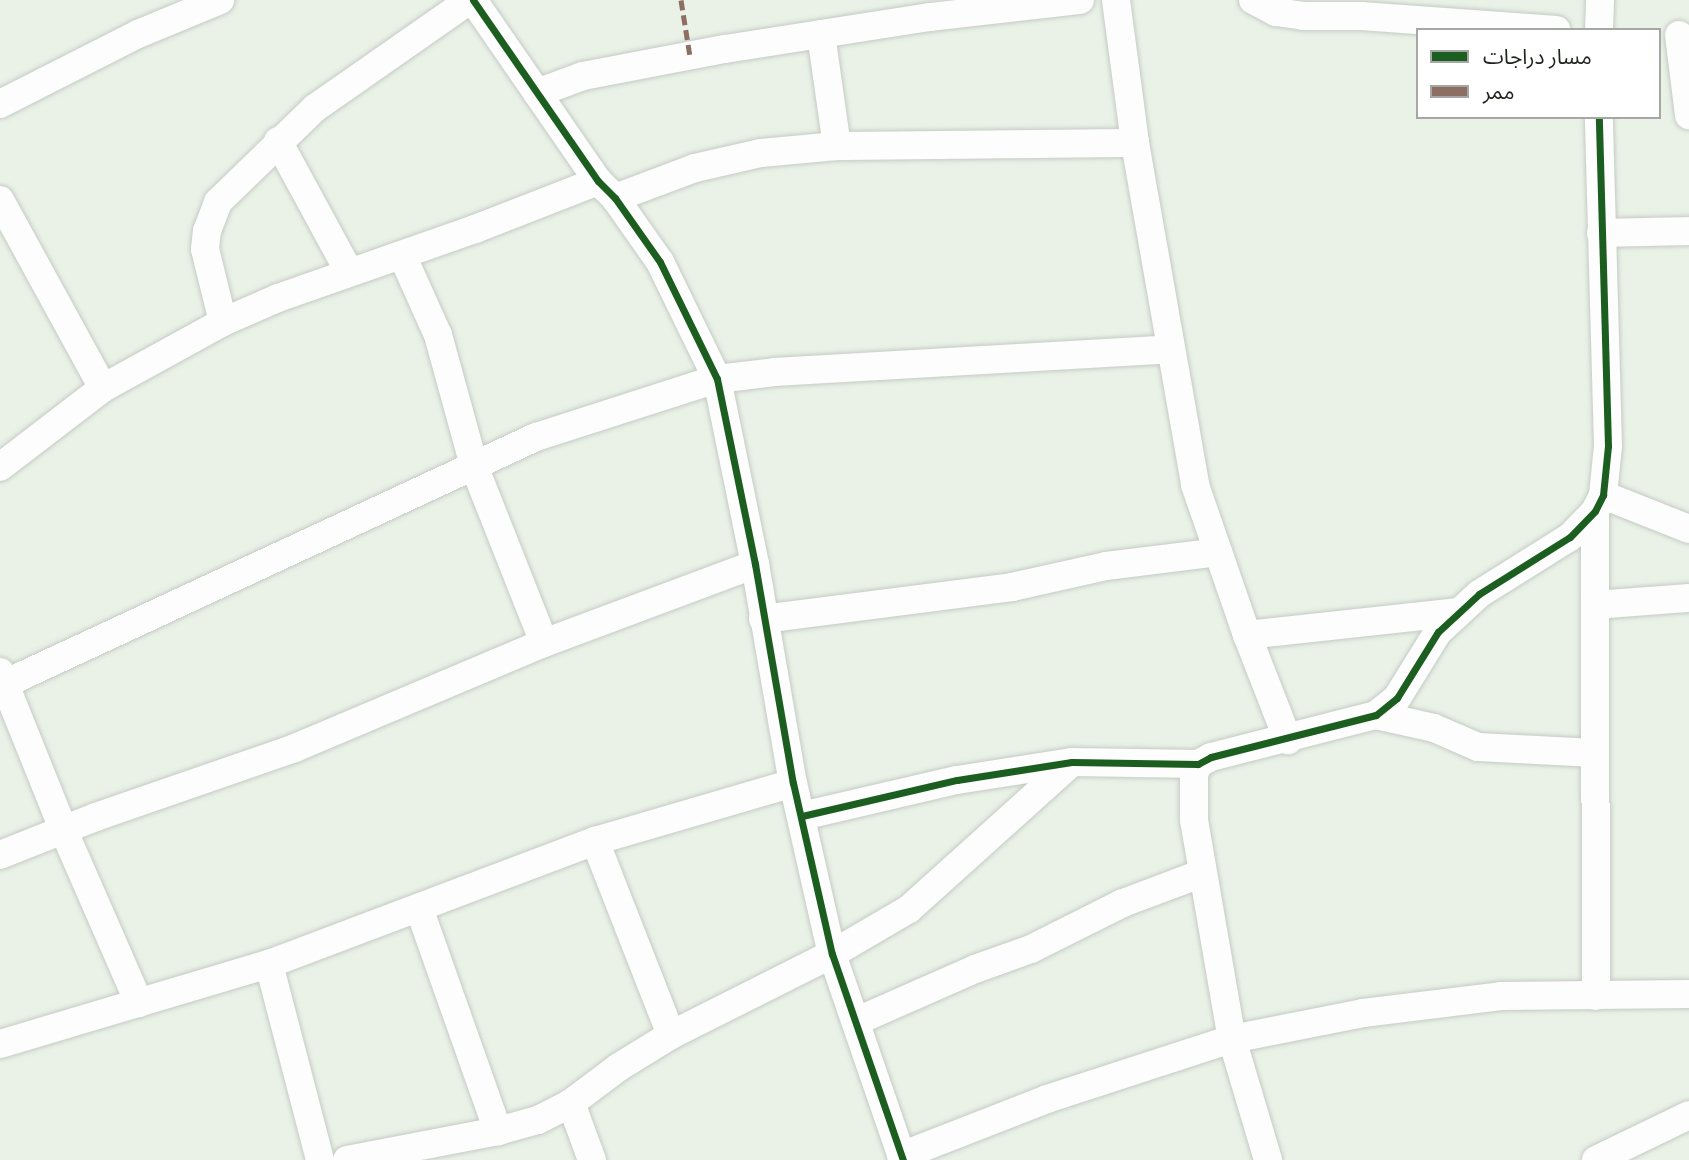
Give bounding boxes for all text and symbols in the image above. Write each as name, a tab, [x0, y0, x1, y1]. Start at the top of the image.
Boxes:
legend	[1416, 28, 1661, 119]
text: مسار دراجات	[1483, 43, 1592, 70]
text: ممر	[1483, 78, 1514, 105]

